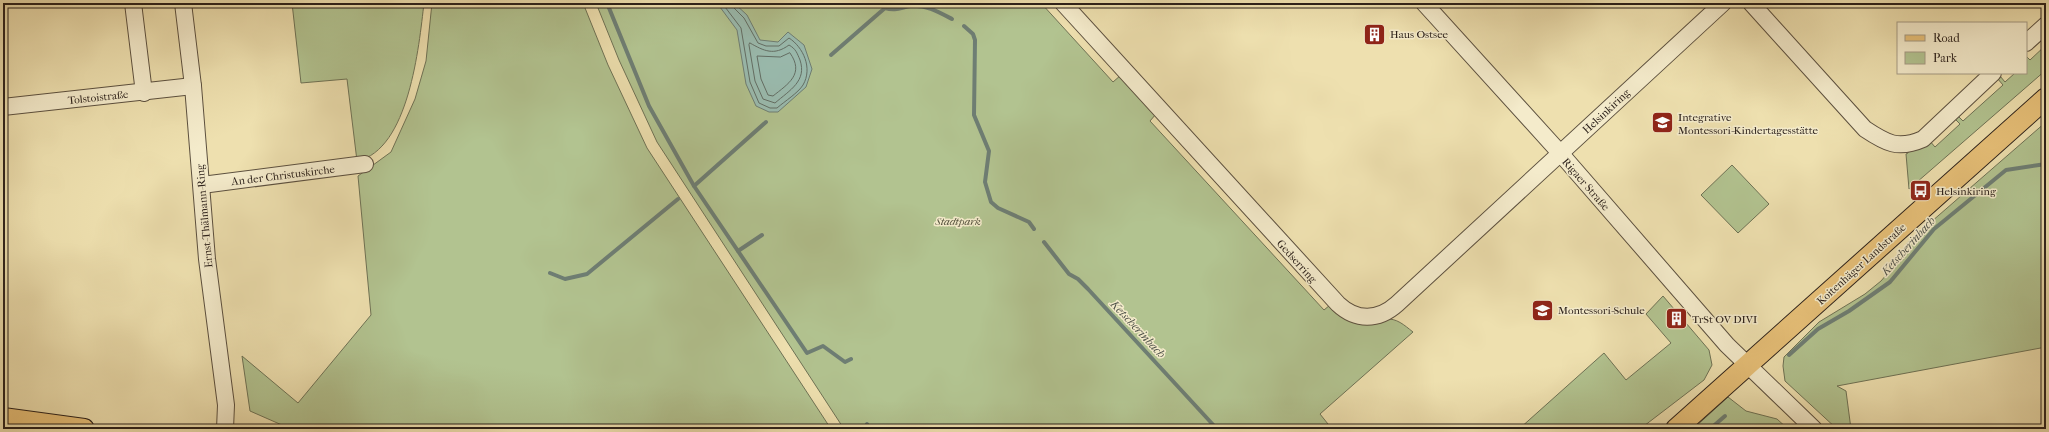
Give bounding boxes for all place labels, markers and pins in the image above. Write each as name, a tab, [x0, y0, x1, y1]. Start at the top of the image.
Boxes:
building icon: Haus Ostsee	[1361, 21, 1387, 47]
place label: Haus Ostsee	[1390, 28, 1449, 41]
school or university icon: Integrative Montessori-Kindertagesstätte	[1650, 110, 1676, 136]
place label: Integrative Montessori-Kindertagesstätte	[1678, 111, 1819, 137]
bus stop icon: Helsinkiring	[1908, 178, 1934, 204]
place label: Helsinkiring	[1936, 185, 1996, 198]
school or university icon: Montessori-Schule	[1529, 297, 1555, 323]
place label: Montessori-Schule	[1558, 304, 1645, 317]
building icon: TrSt OV DIVI	[1664, 306, 1690, 332]
place label: TrSt OV DIVI	[1692, 313, 1758, 326]

